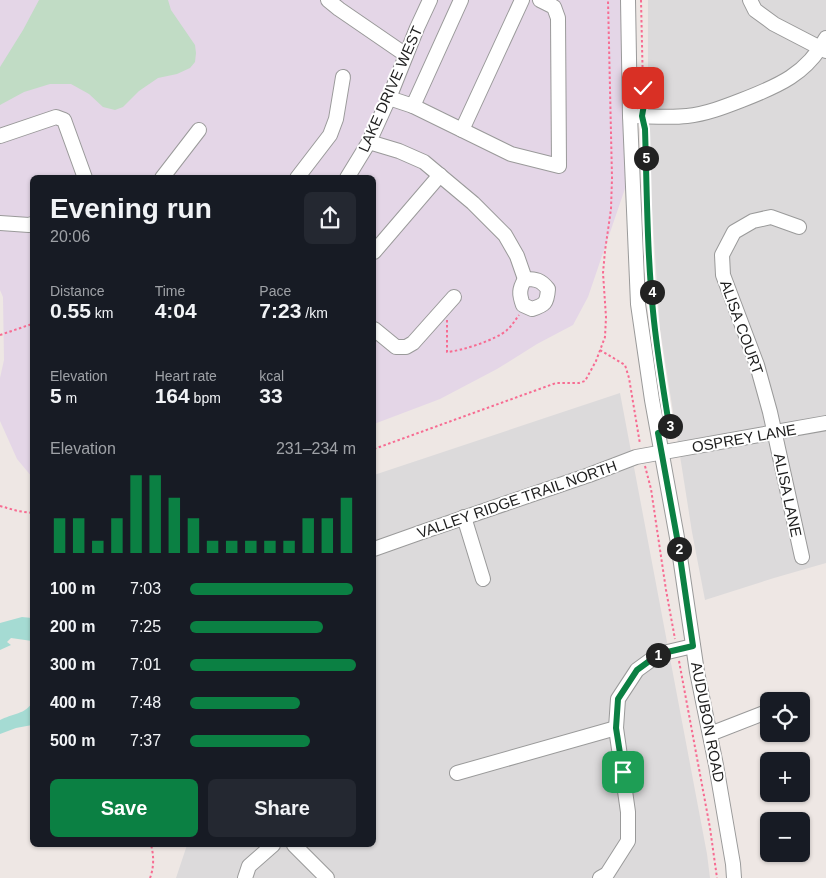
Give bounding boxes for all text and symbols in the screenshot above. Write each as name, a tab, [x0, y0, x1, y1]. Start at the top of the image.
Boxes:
street label: LAKE DRIVE WEST	[355, 23, 425, 155]
pin	[622, 67, 664, 109]
icon: check	[629, 74, 657, 102]
pin: 5	[634, 146, 658, 170]
text: 5	[643, 150, 650, 166]
button: share	[304, 192, 356, 244]
text: Evening run	[50, 193, 212, 224]
text: 20:06	[50, 228, 90, 245]
street label: ALISA COURT	[717, 278, 767, 376]
pin: 4	[640, 280, 664, 304]
text: Distance	[50, 283, 104, 299]
text: Time	[155, 283, 185, 299]
text: Pace	[259, 283, 291, 299]
text: 4	[649, 284, 656, 300]
text: 0.55	[50, 299, 91, 322]
text: 4:04	[155, 299, 197, 322]
text: 7:23	[259, 299, 301, 322]
text: km	[91, 305, 113, 321]
text: /km	[301, 305, 328, 321]
text: Elevation	[50, 368, 108, 384]
text: Heart rate	[155, 368, 217, 384]
text: kcal	[259, 368, 284, 384]
text: 5	[50, 384, 62, 407]
text: 164	[155, 384, 190, 407]
text: 33	[259, 384, 283, 407]
text: m	[62, 390, 77, 406]
text: bpm	[190, 390, 221, 406]
pin: 3	[658, 414, 682, 438]
text: 3	[667, 418, 674, 434]
street label: OSPREY LANE	[691, 420, 797, 456]
text: Elevation	[50, 440, 116, 457]
text: 231–234 m	[276, 440, 356, 457]
street label: ALISA LANE	[771, 452, 805, 538]
street label: VALLEY RIDGE TRAIL NORTH	[415, 457, 619, 541]
pin: 2	[666, 536, 692, 562]
text: 2	[676, 541, 683, 557]
text: 100 m	[50, 580, 95, 597]
text: 7:03	[130, 580, 161, 597]
text: 200 m	[50, 618, 95, 635]
text: 7:25	[130, 618, 161, 635]
pin: 1	[646, 642, 670, 668]
text: 1	[655, 647, 662, 663]
text: 300 m	[50, 656, 95, 673]
text: 7:01	[130, 656, 161, 673]
street label: AUDUBON ROAD	[688, 660, 728, 784]
map controls	[760, 692, 810, 862]
button: locate	[760, 692, 810, 742]
text: 400 m	[50, 694, 95, 711]
text: 7:48	[130, 694, 161, 711]
text: 500 m	[50, 732, 95, 749]
text: 7:37	[130, 732, 161, 749]
pin	[602, 751, 644, 793]
button: +	[760, 752, 810, 802]
icon: arrive	[609, 758, 637, 786]
button: Save	[50, 779, 198, 837]
button: Share	[208, 779, 356, 837]
button: −	[760, 812, 810, 862]

